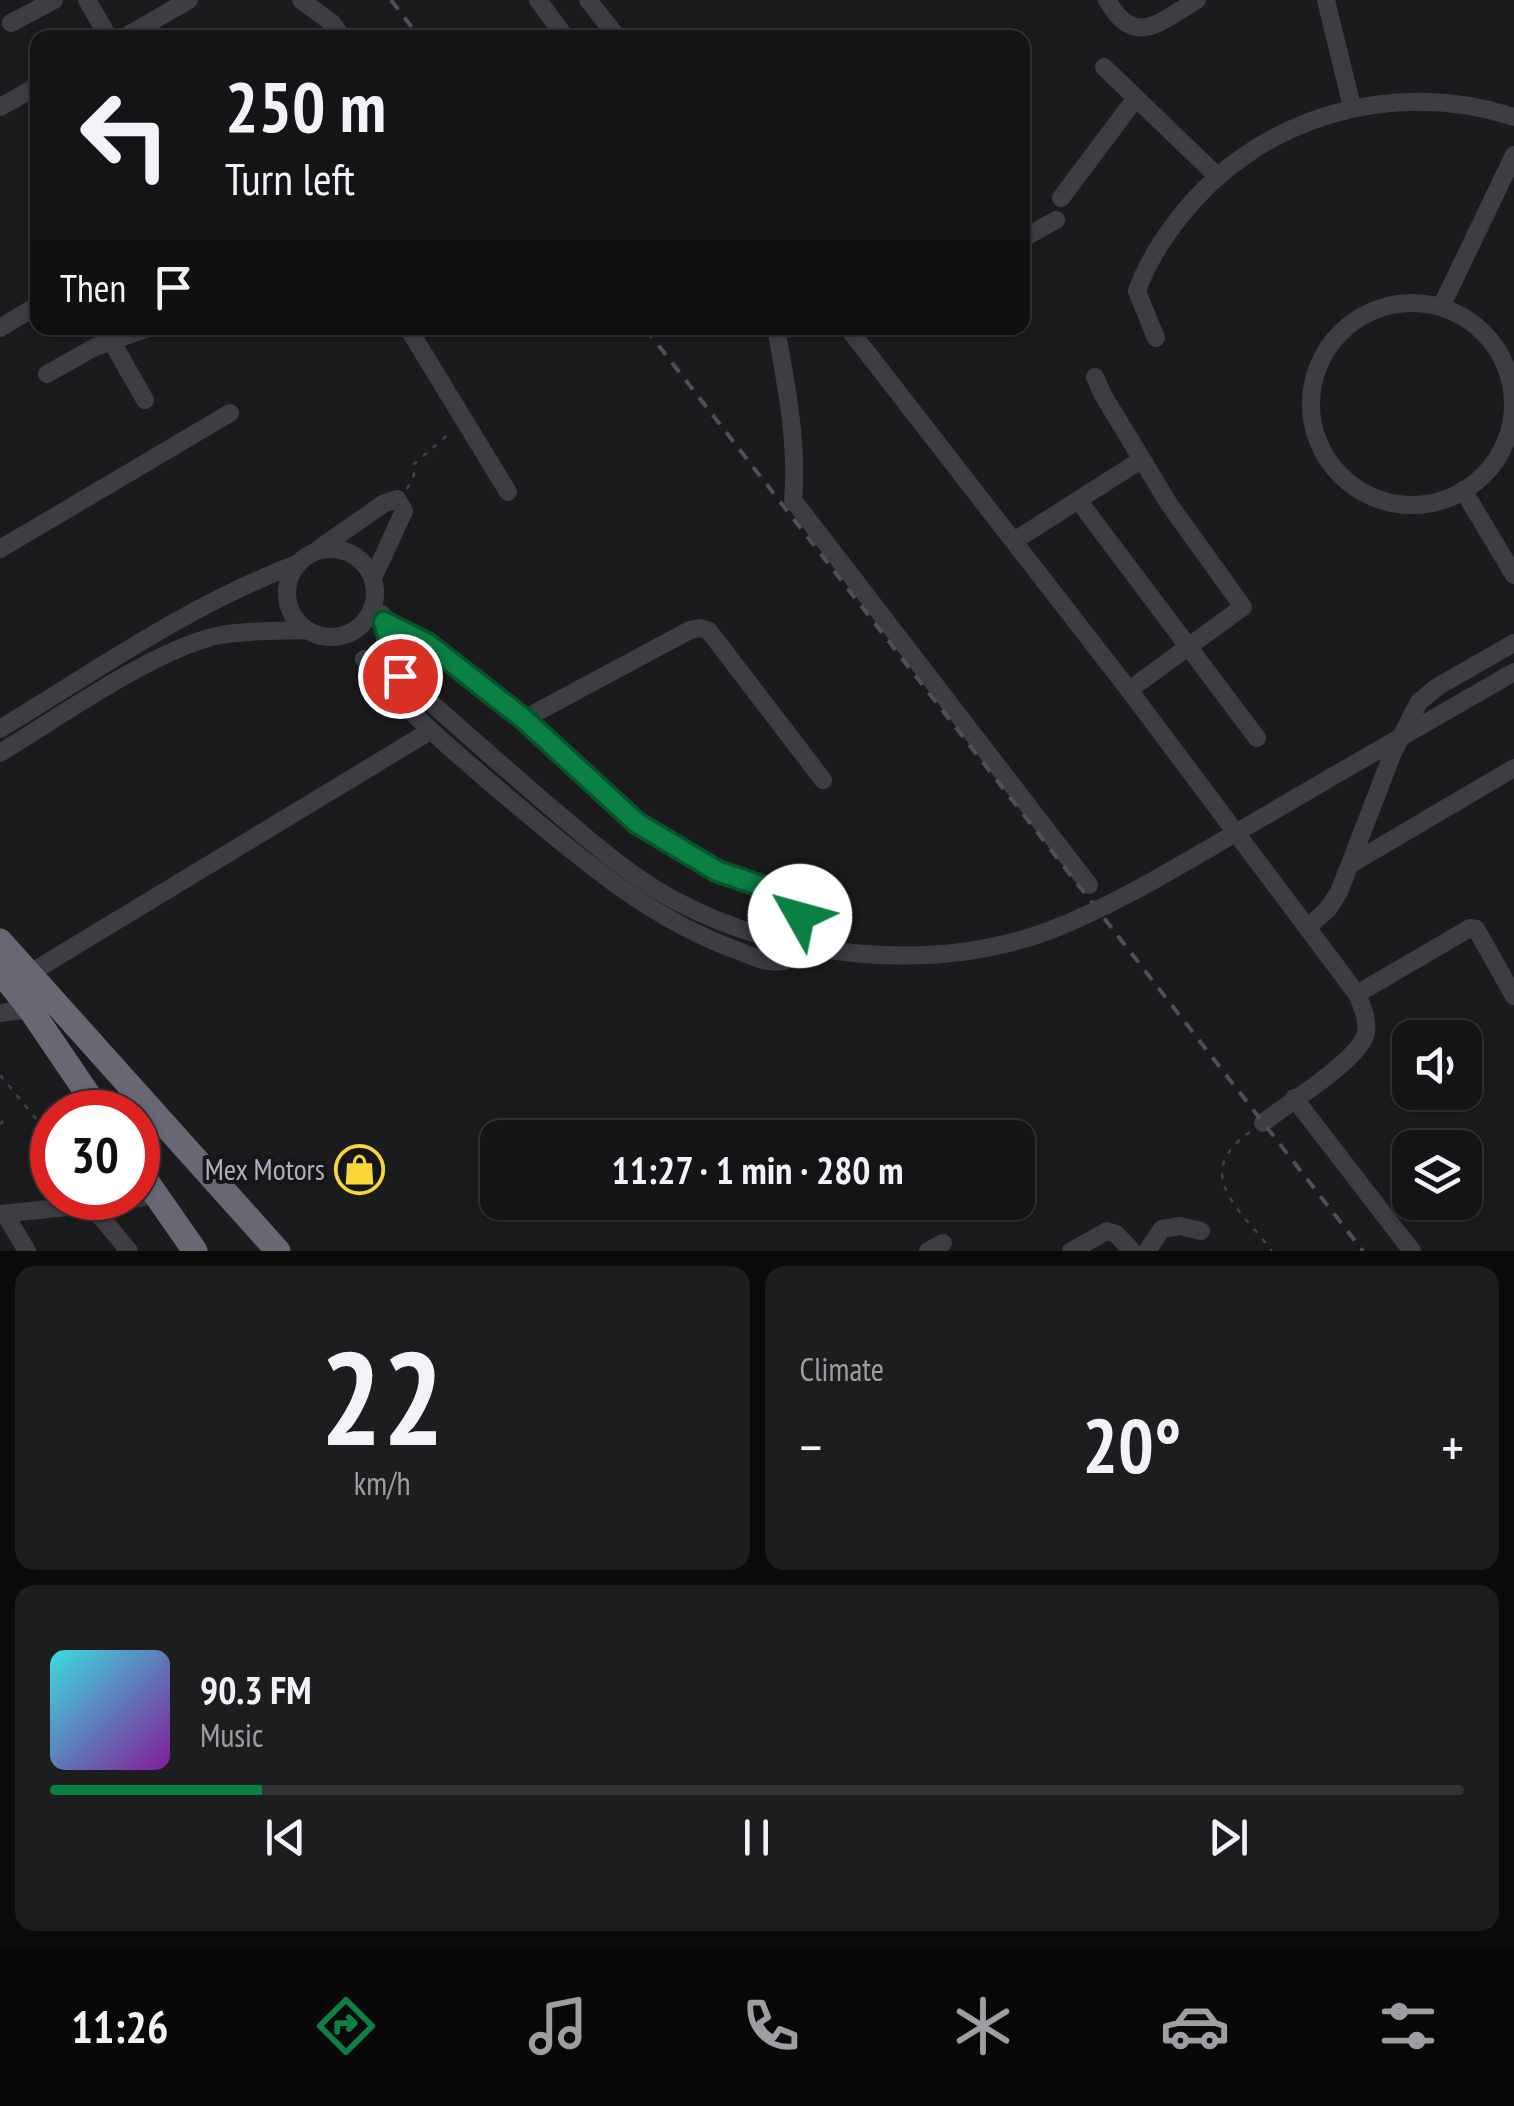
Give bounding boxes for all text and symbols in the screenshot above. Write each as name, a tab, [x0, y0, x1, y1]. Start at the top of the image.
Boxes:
text: 250 m	[225, 61, 386, 151]
icon: left	[60, 70, 190, 200]
text: Turn left	[225, 149, 355, 207]
icon: arrive	[146, 260, 201, 315]
text: Then	[60, 263, 126, 312]
pin	[358, 634, 443, 719]
icon: arrive	[373, 649, 428, 704]
position arrow	[748, 864, 852, 968]
map controls	[1392, 1020, 1482, 1220]
button: sound	[1392, 1020, 1482, 1110]
speed limit sign: 30	[30, 1090, 160, 1220]
button: layers	[1392, 1130, 1482, 1220]
shop icon: Mex Motors	[334, 1144, 386, 1196]
text: 11:27 · 1 min · 280 m	[611, 1145, 904, 1194]
place label: Mex Motors	[205, 1149, 325, 1188]
text: 22	[320, 1313, 444, 1481]
text: Climate	[800, 1348, 884, 1390]
text: 20°	[1082, 1397, 1181, 1494]
text: −	[800, 1411, 822, 1482]
text: +	[1441, 1411, 1464, 1482]
text: km/h	[354, 1462, 411, 1504]
text: 90.3 FM	[200, 1665, 312, 1714]
text: Music	[200, 1714, 263, 1756]
icon: previous	[258, 1810, 313, 1865]
icon: pause	[729, 1810, 784, 1865]
icon: next	[1201, 1810, 1256, 1865]
icon: directions	[311, 1991, 381, 2061]
icon: music	[523, 1991, 593, 2061]
icon: phone	[736, 1991, 806, 2061]
icon: climate	[948, 1991, 1018, 2061]
icon: car	[1160, 1991, 1230, 2061]
icon: filters	[1373, 1991, 1443, 2061]
text: 11:26	[71, 1997, 169, 2055]

